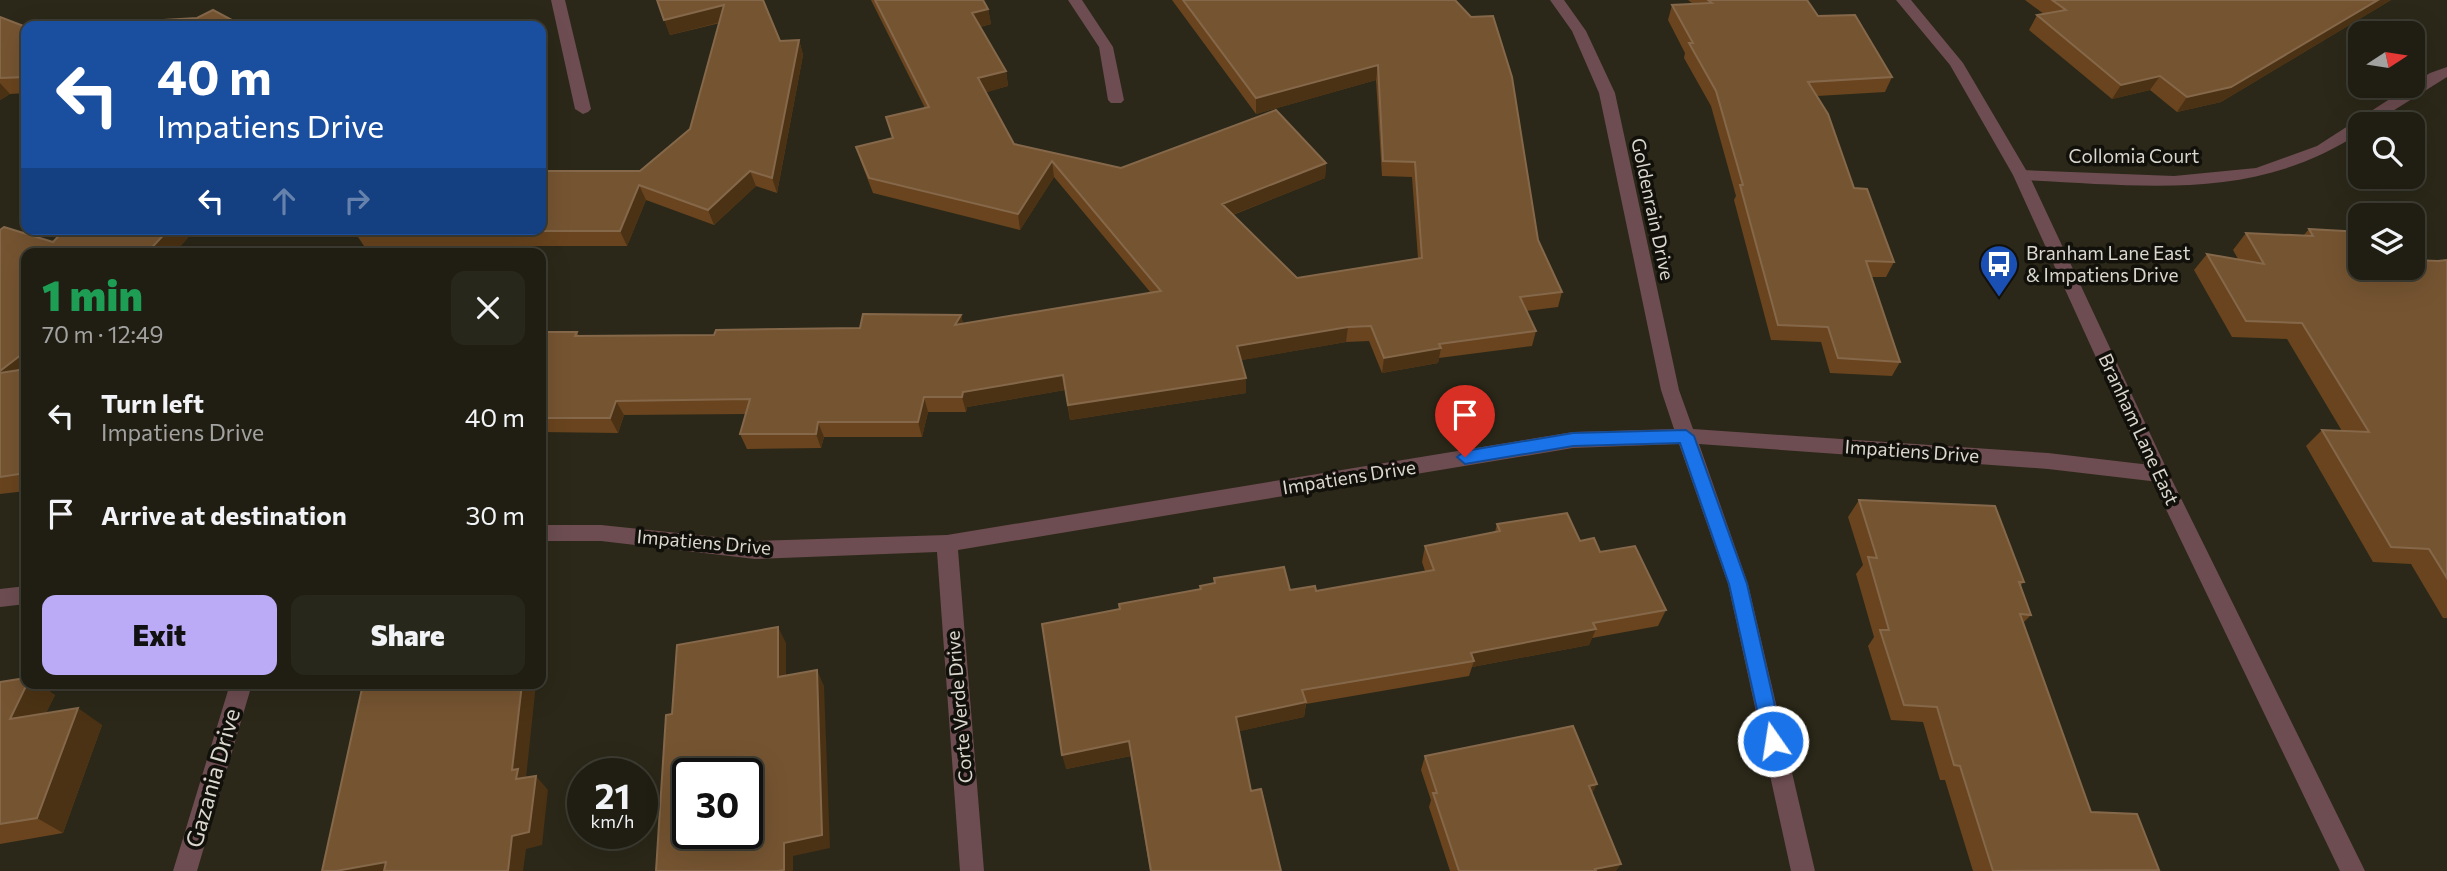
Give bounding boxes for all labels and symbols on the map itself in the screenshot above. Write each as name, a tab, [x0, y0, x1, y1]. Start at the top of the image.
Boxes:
north arrow	[2348, 21, 2426, 98]
street label: Goldenrain Drive	[1627, 136, 1680, 282]
street label: Collomia Court	[2069, 144, 2200, 167]
place label: Branham Lane East & Impatiens Drive	[2026, 241, 2191, 286]
bus stop icon: Branham Lane East & Impatiens Drive	[1978, 243, 2020, 298]
street label: Branham Lane East	[2094, 349, 2185, 508]
pin	[1435, 385, 1495, 457]
street label: Impatiens Drive	[1844, 434, 1980, 467]
street label: Impatiens Drive	[1281, 455, 1417, 498]
street label: Impatiens Drive	[636, 524, 772, 559]
street label: Corte Verde Drive	[940, 630, 977, 784]
position arrow	[1736, 704, 1810, 778]
street label: Gazania Drive	[179, 705, 245, 851]
speed limit sign: 30	[672, 758, 763, 849]

